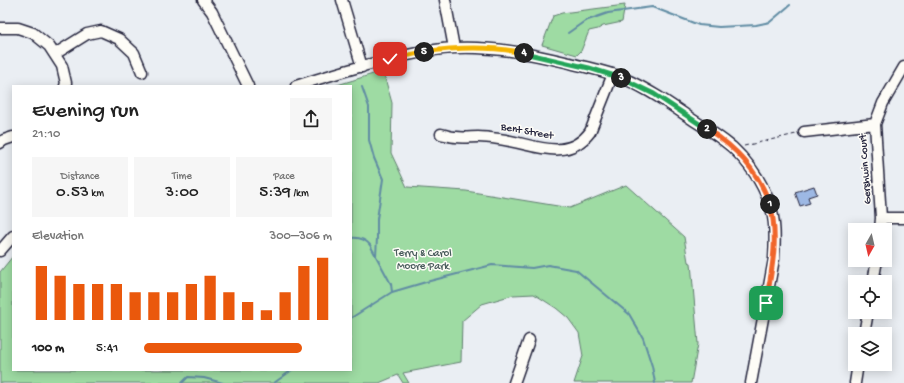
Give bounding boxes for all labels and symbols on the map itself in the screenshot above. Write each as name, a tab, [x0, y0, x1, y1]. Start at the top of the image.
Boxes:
pin	[373, 42, 407, 76]
pin: 5	[414, 42, 434, 62]
pin: 4	[514, 43, 534, 63]
pin: 3	[611, 68, 631, 88]
pin: 2	[697, 119, 717, 139]
street label: Bent Street	[499, 121, 556, 143]
street label: Gershwin Court	[857, 132, 874, 205]
pin: 1	[760, 194, 780, 214]
north arrow	[848, 223, 892, 267]
park label: Terry & Carol Moore Park	[393, 248, 452, 273]
pin	[749, 286, 783, 320]

